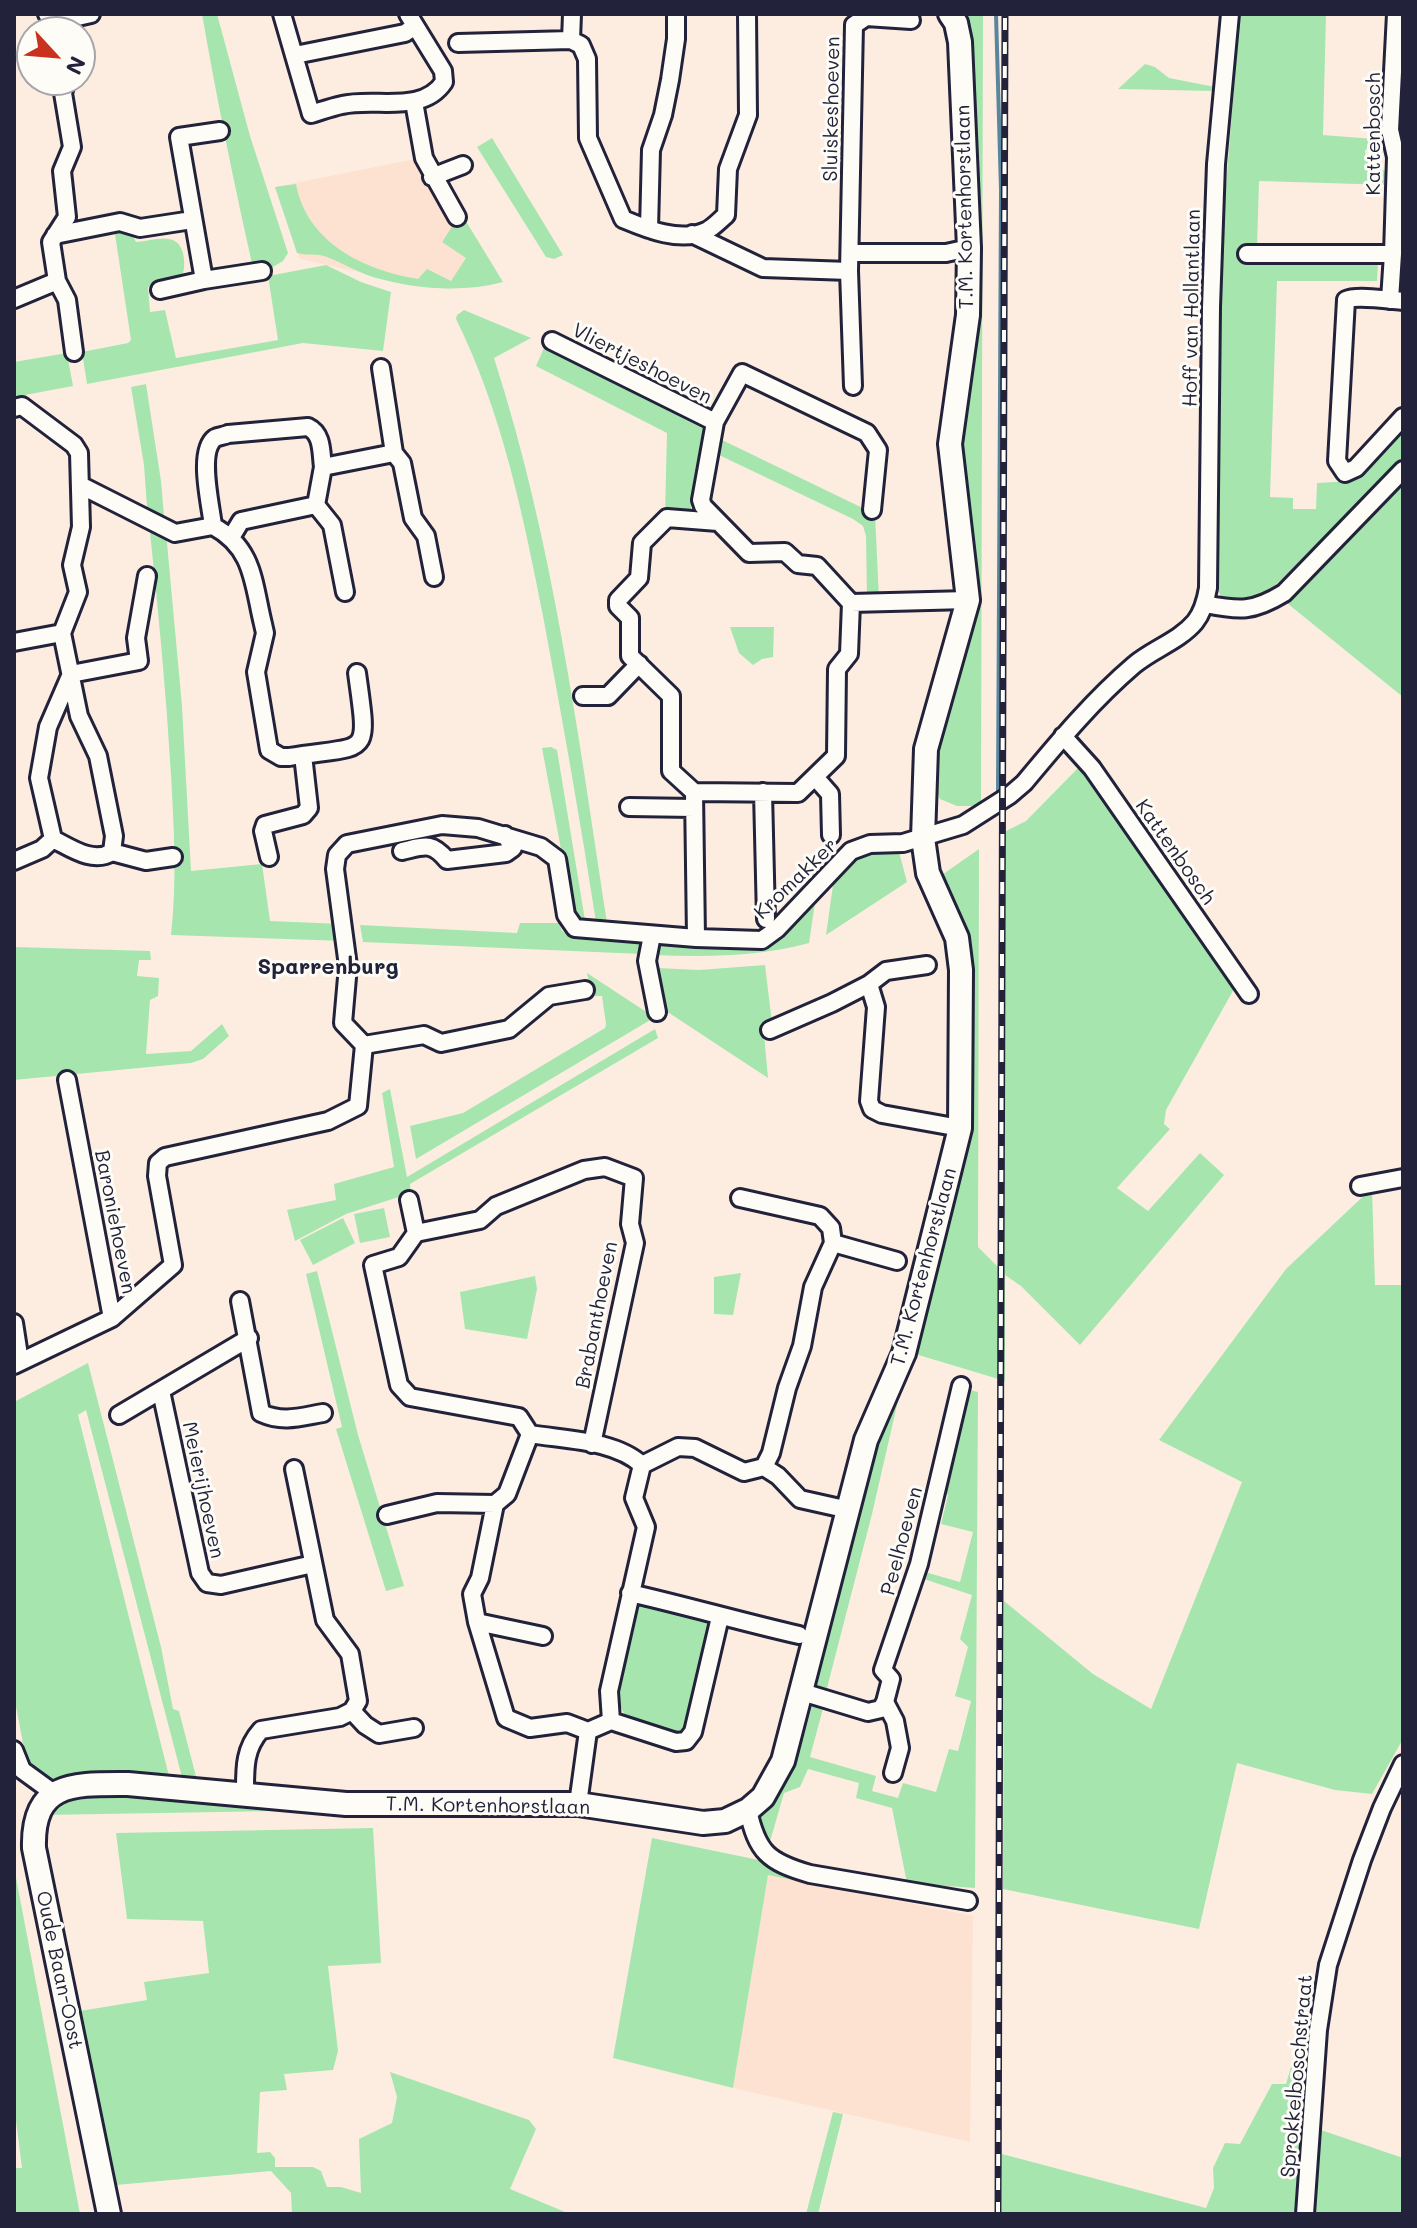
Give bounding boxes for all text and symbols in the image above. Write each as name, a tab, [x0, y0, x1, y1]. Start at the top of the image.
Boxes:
north arrow	[16, 16, 96, 96]
street label: Sluiskeshoeven	[819, 36, 845, 182]
text: N	[60, 52, 93, 80]
street label: Kattenbosch	[1362, 72, 1386, 196]
street label: T.M. Kortenhorstlaan	[951, 105, 979, 309]
street label: Hoff van Hollantlaan	[1178, 209, 1206, 407]
street label: Vliertjeshoeven	[568, 318, 716, 410]
street label: Kattenbosch	[1130, 795, 1220, 909]
street label: Kromakker	[750, 834, 842, 924]
district label: Sparrenburg	[258, 954, 398, 980]
street label: Baroniehoeven	[89, 1148, 141, 1296]
street label: T.M. Kortenhorstlaan	[886, 1165, 962, 1369]
street label: Brabanthoeven	[571, 1239, 623, 1391]
street label: Meierijhoeven	[177, 1419, 229, 1561]
street label: Peelhoeven	[876, 1484, 928, 1598]
street label: T.M. Kortenhorstlaan	[386, 1792, 590, 1820]
street label: Oude Baan-Oost	[30, 1889, 88, 2051]
street label: Sprokkelboschstraat	[1276, 1973, 1318, 2179]

